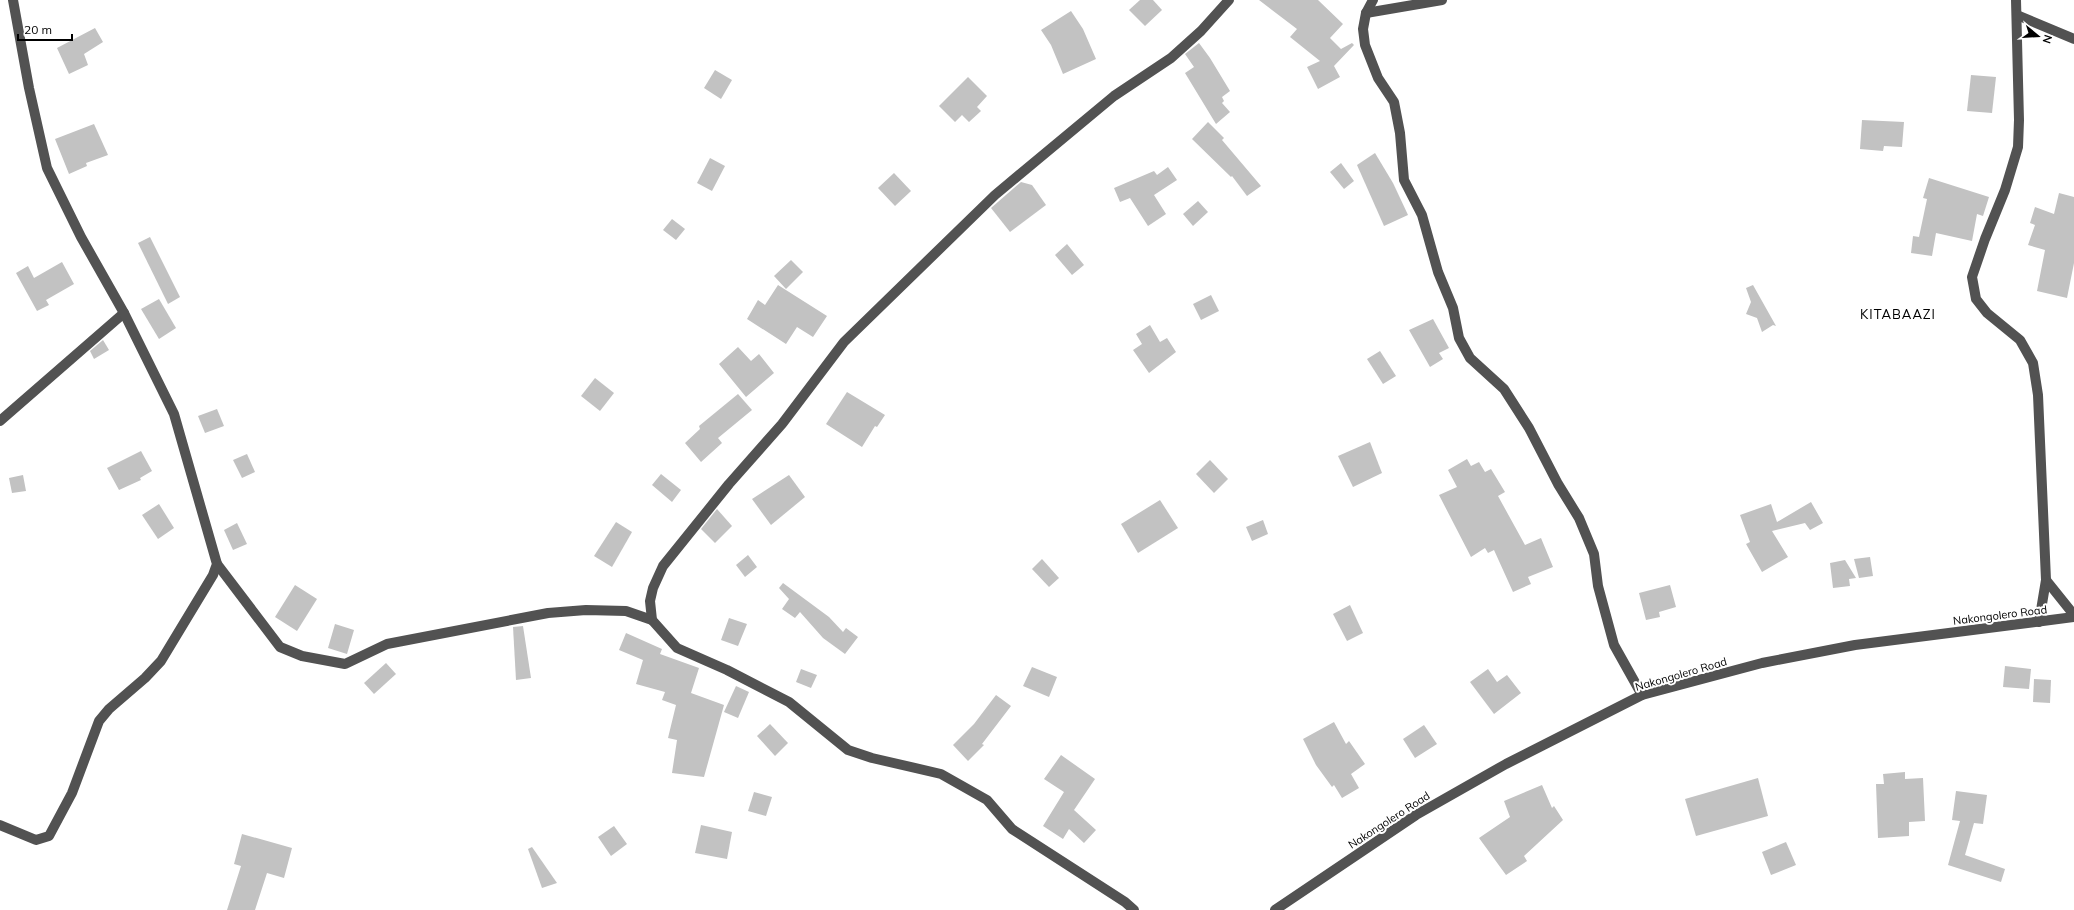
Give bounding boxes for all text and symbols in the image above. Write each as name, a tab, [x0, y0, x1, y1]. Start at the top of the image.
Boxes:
scale bar	[18, 16, 72, 42]
north arrow	[2018, 16, 2058, 56]
text: 20 m	[24, 22, 52, 37]
text: N	[2040, 33, 2055, 45]
district label: KITABAAZI	[1860, 306, 1936, 322]
street label: Nakongolero Road	[1952, 602, 2048, 628]
street label: Nakongolero Road	[1634, 654, 1728, 694]
street label: Nakongolero Road	[1346, 788, 1432, 852]

